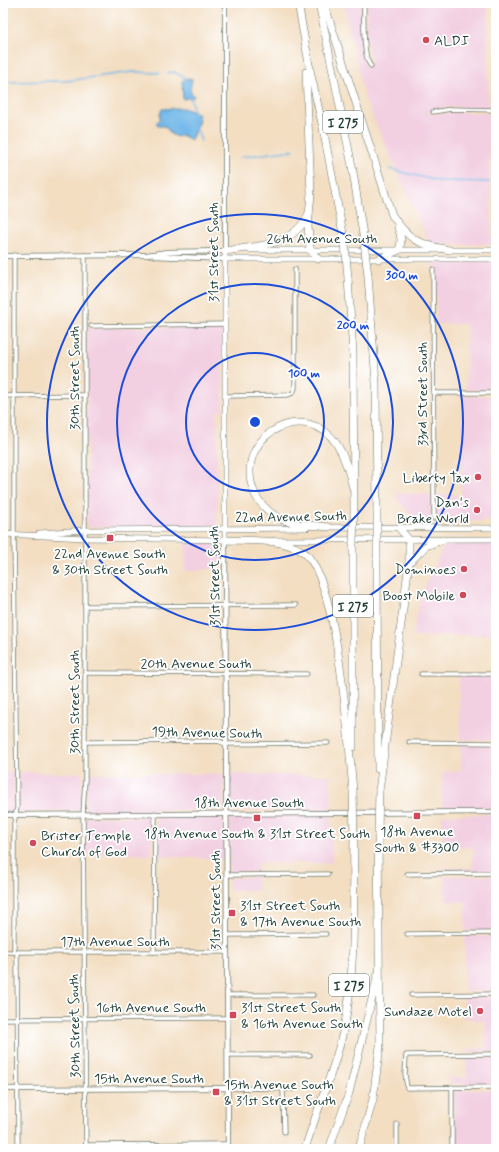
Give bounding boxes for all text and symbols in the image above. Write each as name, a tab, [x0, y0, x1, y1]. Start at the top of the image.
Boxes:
place label: ALDI	[434, 32, 469, 50]
marker: ALDI	[421, 35, 431, 45]
road number: I 275	[323, 111, 363, 133]
street label: 31st Street South	[205, 202, 223, 302]
street label: 26th Avenue South	[267, 230, 378, 248]
text: 300 m	[386, 268, 419, 284]
text: 200 m	[337, 318, 370, 334]
street label: 30th Street South	[66, 326, 84, 430]
street label: 33rd Street South	[414, 342, 432, 446]
text: 100 m	[288, 366, 321, 382]
centre of rings	[248, 415, 262, 429]
place label: Liberty Tax	[403, 469, 470, 487]
marker: Liberty Tax	[473, 472, 483, 482]
place label: Dan's Brake World	[397, 494, 469, 528]
marker: Dan's Brake World	[472, 505, 482, 515]
street label: 22nd Avenue South	[235, 507, 347, 527]
street label: 31st Street South	[205, 525, 225, 626]
marker: 22nd Avenue South & 30th Street South	[105, 533, 115, 543]
place label: 22nd Avenue South & 30th Street South	[52, 545, 168, 579]
place label: Dominoes	[395, 561, 456, 579]
marker: Dominoes	[459, 564, 469, 574]
place label: Boost Mobile	[383, 587, 455, 605]
marker: Boost Mobile	[458, 590, 468, 600]
road number: I 275	[333, 595, 373, 617]
street label: 30th Street South	[66, 650, 84, 754]
street label: 20th Avenue South	[140, 655, 252, 673]
street label: 19th Avenue South	[151, 723, 263, 743]
street label: 18th Avenue South	[194, 794, 304, 812]
marker: 18th Avenue South & #3300	[412, 811, 422, 821]
marker: 18th Avenue South & 31st Street South	[252, 813, 262, 823]
place label: 18th Avenue South & #3300	[375, 823, 460, 857]
place label: 18th Avenue South & 31st Street South	[144, 825, 370, 843]
place label: Brister Temple Church of God	[41, 827, 132, 861]
marker: Brister Temple Church of God	[28, 838, 38, 848]
street label: 31st Street South	[207, 850, 225, 950]
place label: 31st Street South & 17th Avenue South	[240, 897, 361, 931]
marker: 31st Street South & 17th Avenue South	[227, 908, 237, 918]
street label: 17th Avenue South	[60, 933, 170, 951]
street label: 30th Street South	[65, 973, 85, 1078]
road number: I 275	[329, 974, 369, 996]
street label: 16th Avenue South	[96, 999, 206, 1017]
place label: 31st Street South & 16th Avenue South	[241, 999, 363, 1033]
place label: Sundaze Motel	[384, 1003, 472, 1021]
marker: Sundaze Motel	[475, 1006, 485, 1016]
marker: 31st Street South & 16th Avenue South	[228, 1010, 238, 1020]
street label: 15th Avenue South	[94, 1070, 204, 1088]
place label: 15th Avenue South & 31st Street South	[224, 1076, 336, 1110]
marker: 15th Avenue South & 31st Street South	[211, 1087, 221, 1097]

